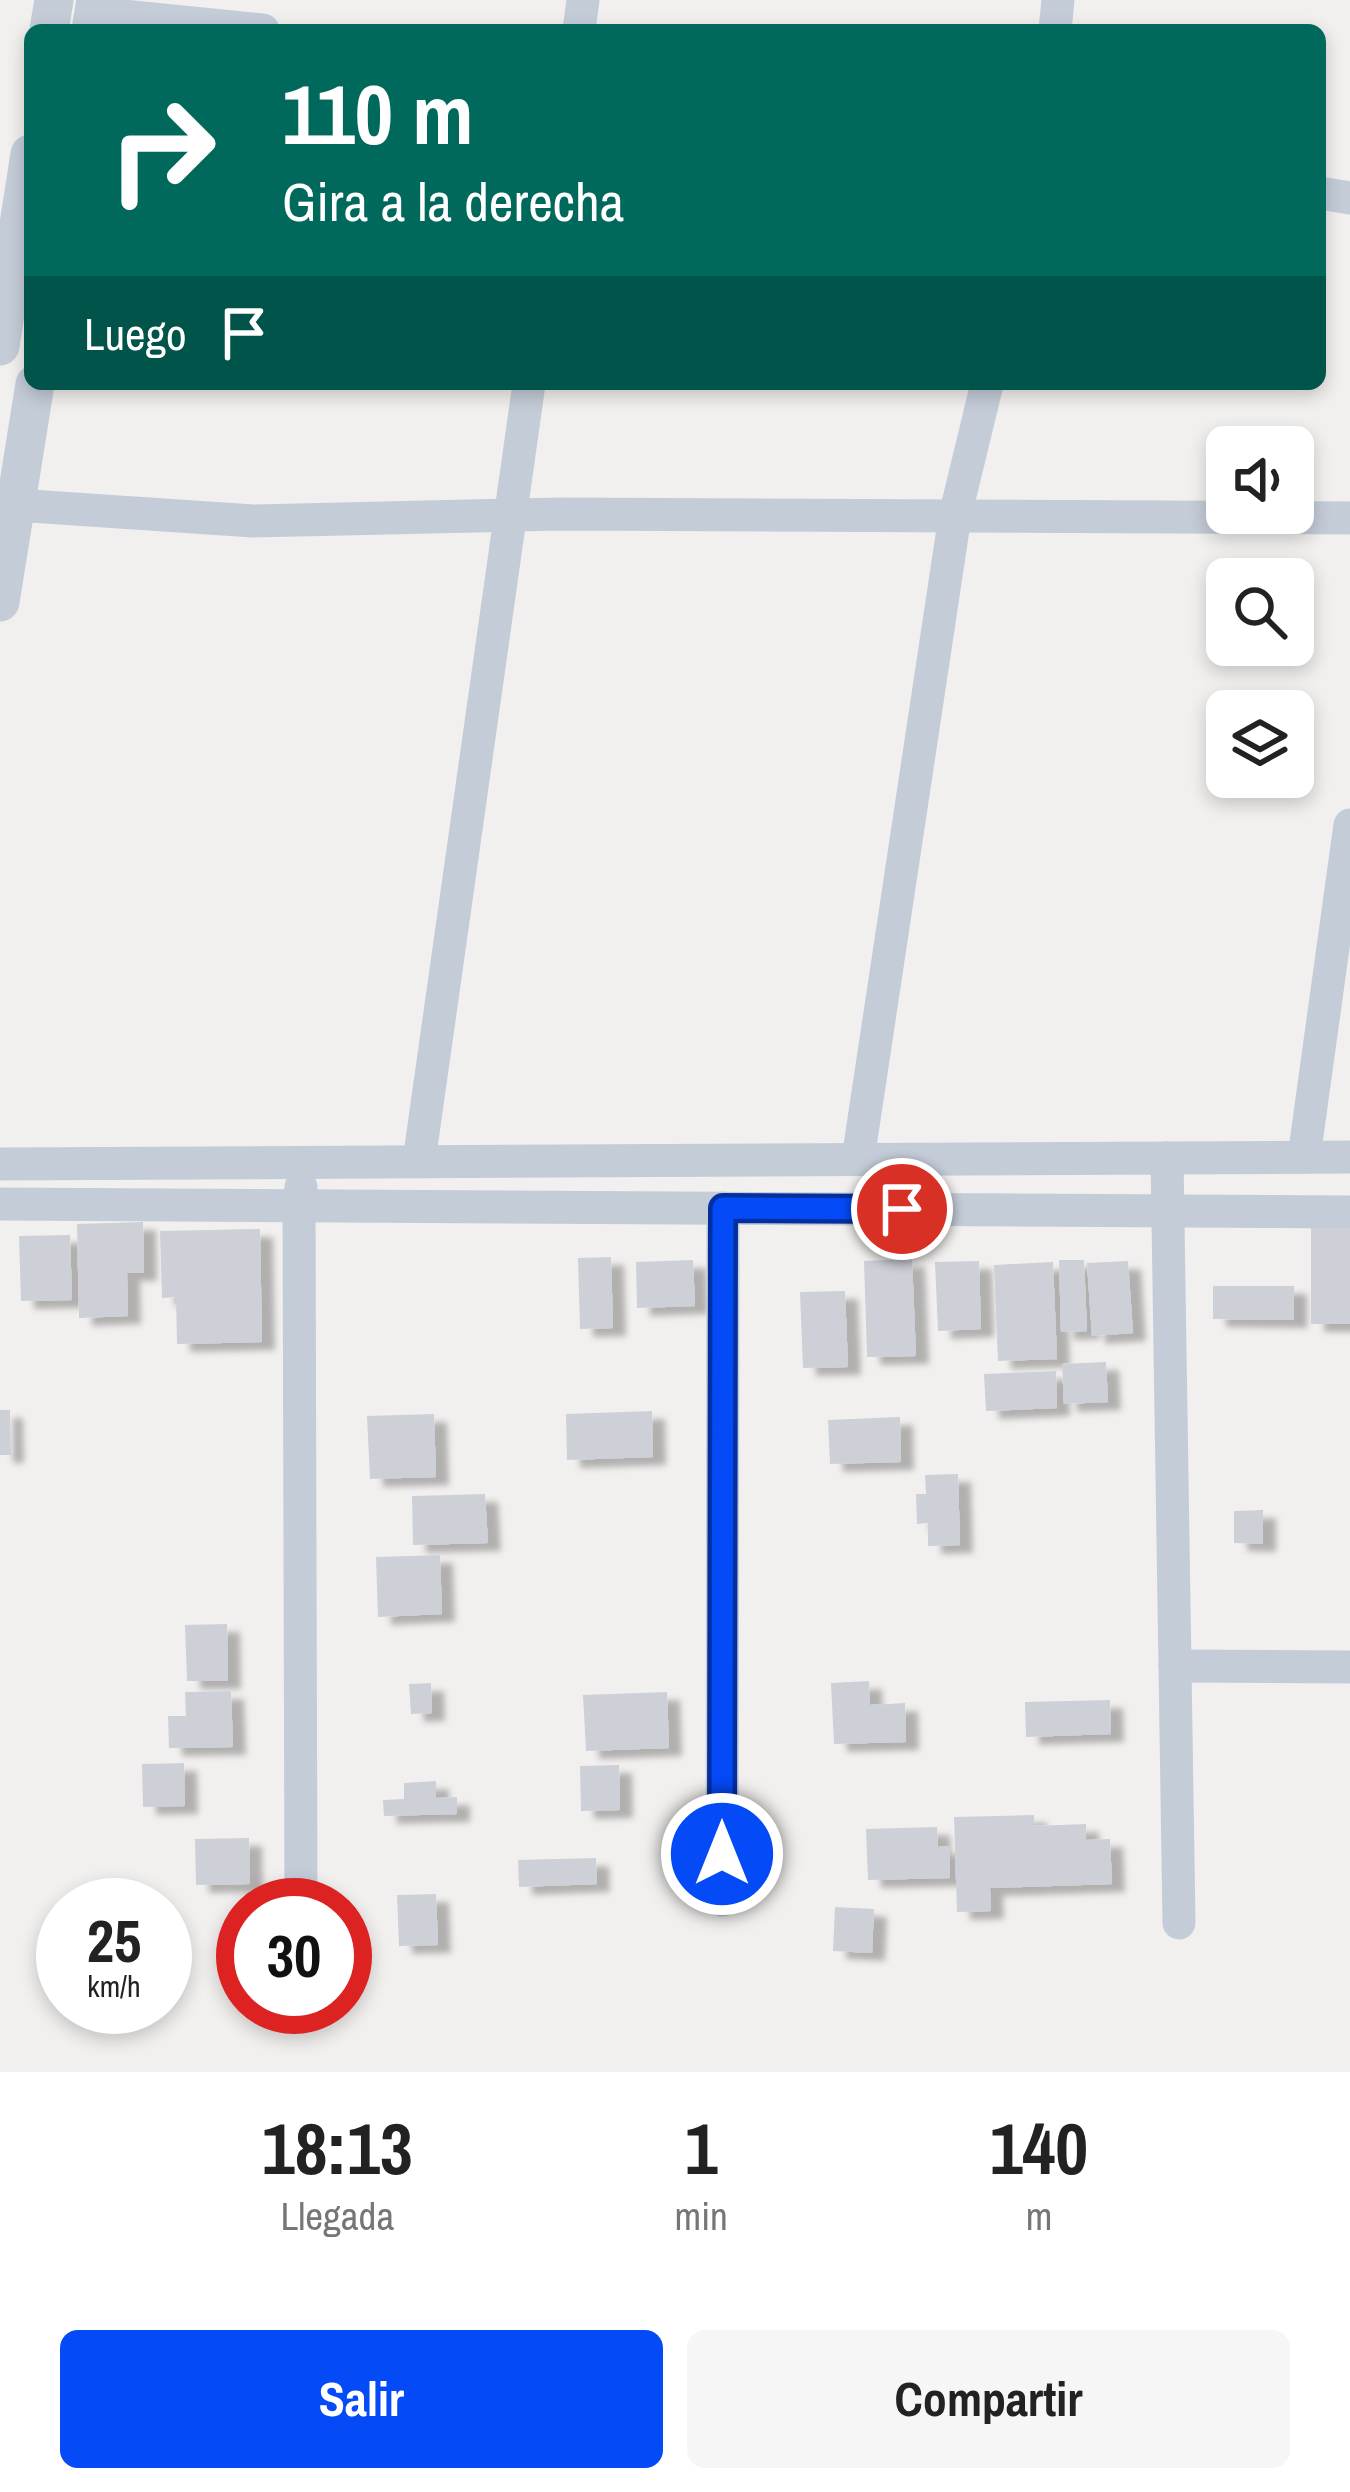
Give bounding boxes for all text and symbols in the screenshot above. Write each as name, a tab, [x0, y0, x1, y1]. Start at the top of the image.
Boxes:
text: 110 m	[282, 57, 474, 170]
icon: right	[84, 72, 240, 228]
text: Gira a la derecha	[282, 165, 624, 238]
icon: arrive	[211, 300, 277, 366]
text: Luego	[84, 303, 187, 364]
map controls	[1206, 426, 1314, 798]
button: sound	[1206, 426, 1314, 534]
button: search	[1206, 558, 1314, 666]
button: layers	[1206, 690, 1314, 798]
pin	[851, 1158, 953, 1260]
icon: arrive	[869, 1176, 935, 1242]
position arrow	[659, 1791, 785, 1917]
speed limit sign: 30	[216, 1878, 372, 2034]
text: 25	[87, 1900, 141, 1981]
text: km/h	[87, 1966, 141, 2006]
text: 18:13	[262, 2099, 413, 2196]
text: 1	[685, 2099, 718, 2196]
text: 140	[990, 2099, 1088, 2196]
text: Llegada	[280, 2190, 394, 2242]
text: min	[675, 2190, 728, 2242]
text: m	[1026, 2190, 1052, 2242]
button: Salir	[60, 2330, 663, 2468]
button: Compartir	[687, 2330, 1290, 2468]

